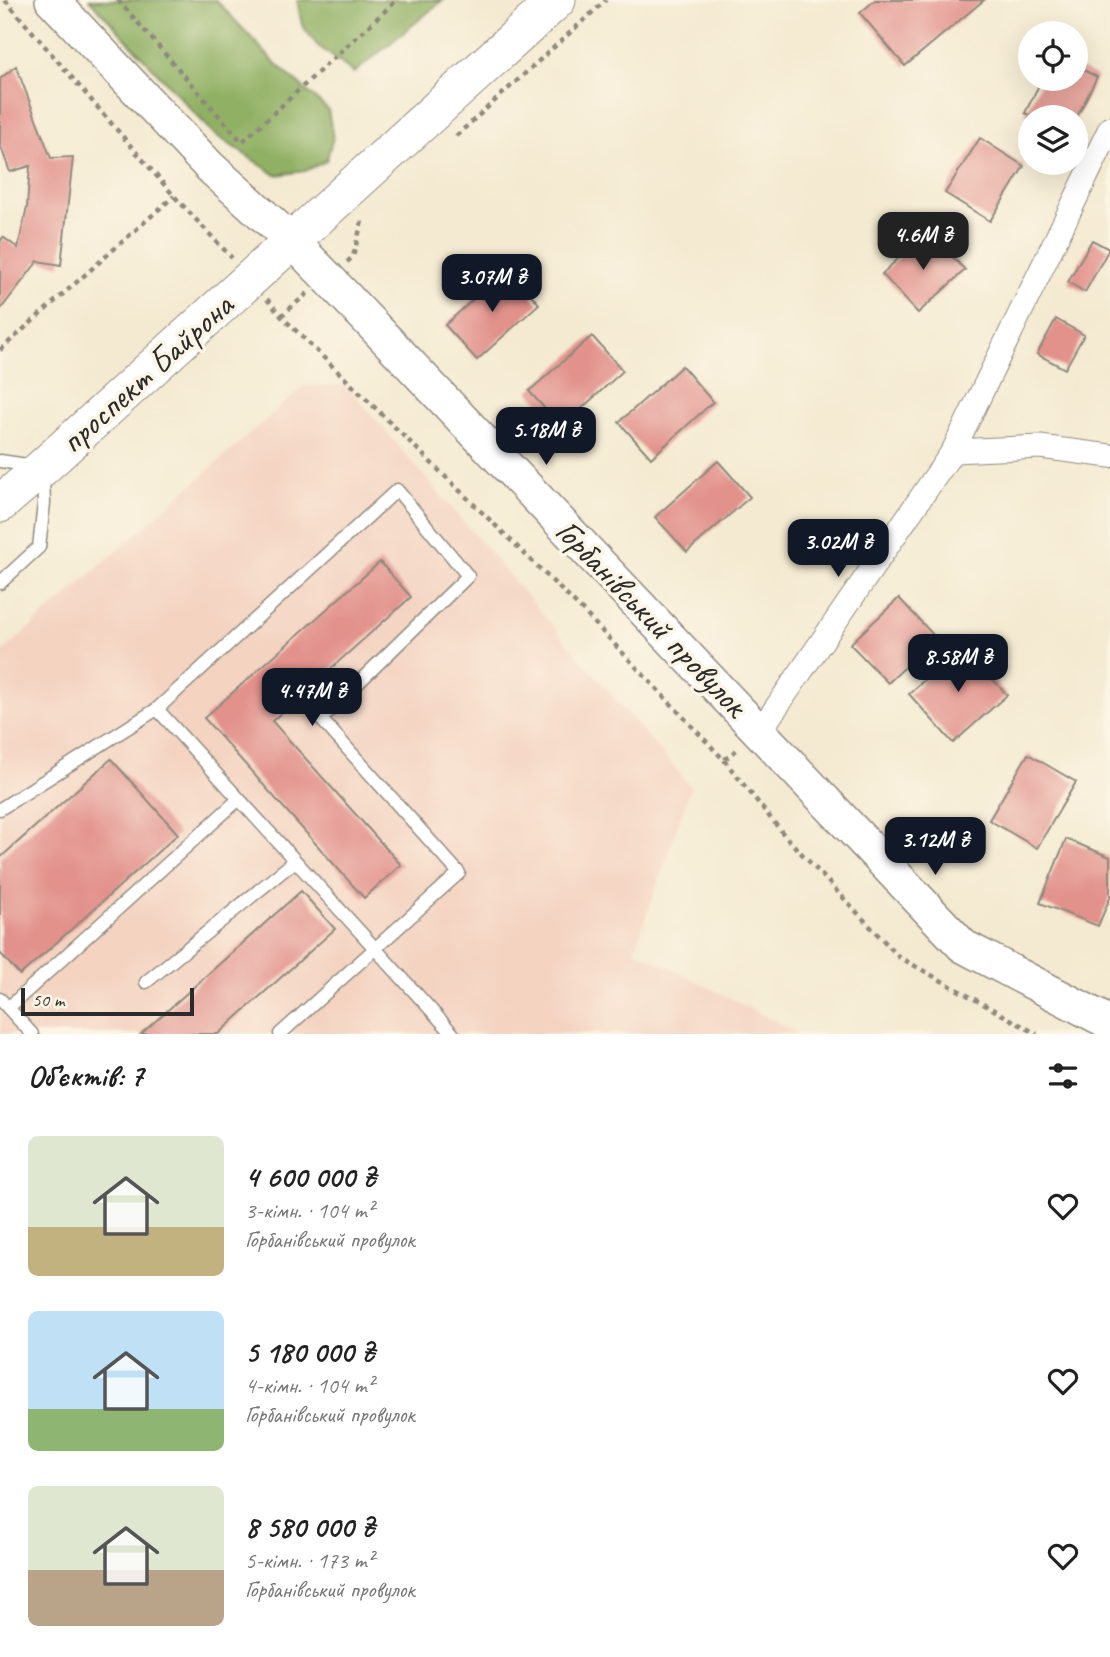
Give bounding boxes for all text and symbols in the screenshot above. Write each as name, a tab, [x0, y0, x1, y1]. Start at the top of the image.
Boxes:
map controls	[1018, 21, 1088, 175]
button: locate	[1018, 21, 1088, 91]
button: layers	[1018, 105, 1088, 175]
pin: 4.6M ₴	[866, 212, 980, 272]
text: 4.6M ₴	[894, 220, 952, 249]
pin: 3.07M ₴	[427, 254, 557, 314]
text: 3.07M ₴	[458, 262, 526, 291]
street label: проспект Байрона	[50, 282, 244, 463]
pin: 5.18M ₴	[481, 407, 611, 467]
text: 5.18M ₴	[512, 415, 580, 444]
street label: Горбанівський провулок	[546, 509, 760, 728]
pin: 3.02M ₴	[773, 520, 903, 579]
text: 3.02M ₴	[804, 527, 872, 556]
pin: 8.58M ₴	[893, 634, 1023, 694]
text: 8.58M ₴	[924, 642, 992, 671]
pin: 4.47M ₴	[247, 668, 377, 728]
text: 4.47M ₴	[278, 676, 346, 705]
pin: 3.12M ₴	[870, 818, 1000, 877]
text: 3.12M ₴	[901, 825, 969, 854]
scale bar	[21, 985, 194, 1017]
text: 50 m	[32, 988, 64, 1012]
text: Об’єктів: 7	[28, 1057, 144, 1095]
icon: filters	[1044, 1057, 1082, 1095]
text: 4 600 000 ₴	[245, 1158, 376, 1196]
icon: home	[84, 1164, 168, 1248]
icon: heart	[1044, 1187, 1082, 1225]
text: 3-кімн. · 104 m²	[245, 1196, 374, 1225]
text: Горбанівський провулок	[245, 1225, 415, 1254]
text: 5 180 000 ₴	[245, 1333, 375, 1371]
icon: home	[84, 1339, 168, 1423]
icon: heart	[1044, 1362, 1082, 1400]
text: 4-кімн. · 104 m²	[245, 1371, 374, 1400]
text: Горбанівський провулок	[245, 1400, 415, 1429]
text: 8 580 000 ₴	[245, 1508, 375, 1546]
icon: home	[84, 1514, 168, 1598]
icon: heart	[1044, 1537, 1082, 1575]
text: 5-кімн. · 173 m²	[245, 1546, 374, 1575]
text: Горбанівський провулок	[245, 1575, 415, 1604]

